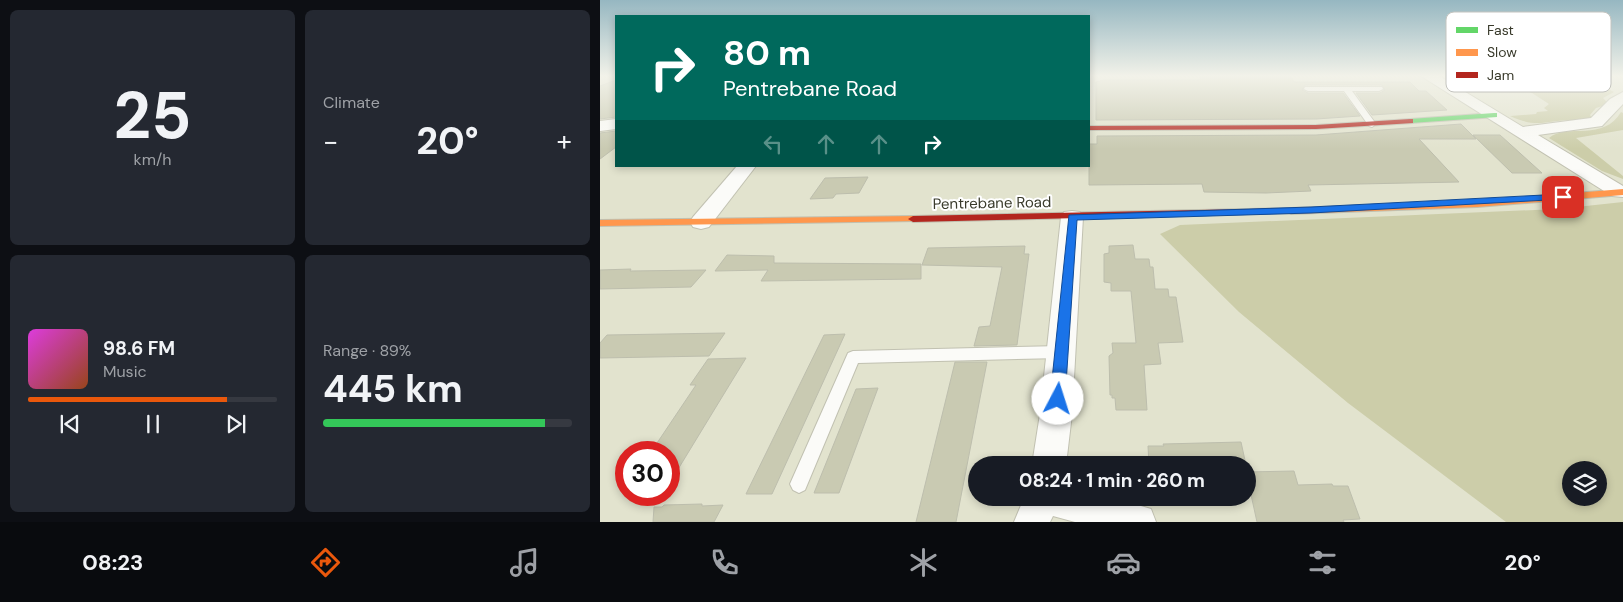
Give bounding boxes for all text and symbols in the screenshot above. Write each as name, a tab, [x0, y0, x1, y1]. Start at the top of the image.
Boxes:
legend	[1446, 12, 1611, 92]
text: Fast	[1487, 21, 1514, 39]
text: 80 m	[723, 30, 811, 76]
icon: right	[640, 35, 705, 100]
text: Slow	[1487, 43, 1517, 61]
text: Jam	[1487, 66, 1514, 84]
text: 25	[114, 74, 191, 158]
text: Pentrebane Road	[723, 74, 897, 103]
text: Climate	[323, 92, 380, 113]
text: 20°	[416, 116, 479, 166]
text: −	[323, 123, 338, 160]
text: +	[557, 123, 572, 160]
icon: left	[759, 130, 787, 158]
icon: ahead	[812, 130, 840, 158]
icon: ahead	[865, 130, 893, 158]
icon: right	[918, 130, 946, 158]
text: km/h	[134, 149, 171, 170]
pin	[1542, 176, 1584, 218]
icon: arrive	[1549, 183, 1577, 211]
street label: Pentrebane Road	[933, 192, 1051, 214]
text: 98.6 FM	[103, 336, 175, 361]
text: Range · 89%	[323, 340, 411, 361]
text: Music	[103, 361, 147, 382]
text: 445 km	[323, 364, 463, 414]
position arrow	[1031, 372, 1083, 424]
icon: previous	[56, 410, 84, 438]
icon: pause	[139, 410, 167, 438]
icon: next	[222, 410, 250, 438]
speed limit sign: 30	[615, 441, 680, 506]
map controls	[1562, 461, 1607, 506]
button: layers	[1562, 461, 1607, 506]
text: 08:24 · 1 min · 260 m	[1019, 468, 1205, 493]
icon: directions	[308, 545, 343, 580]
icon: music	[507, 545, 542, 580]
icon: phone	[707, 545, 742, 580]
icon: climate	[906, 545, 941, 580]
icon: car	[1106, 545, 1141, 580]
icon: filters	[1305, 545, 1340, 580]
text: 08:23	[82, 548, 143, 577]
text: 20°	[1505, 548, 1541, 577]

